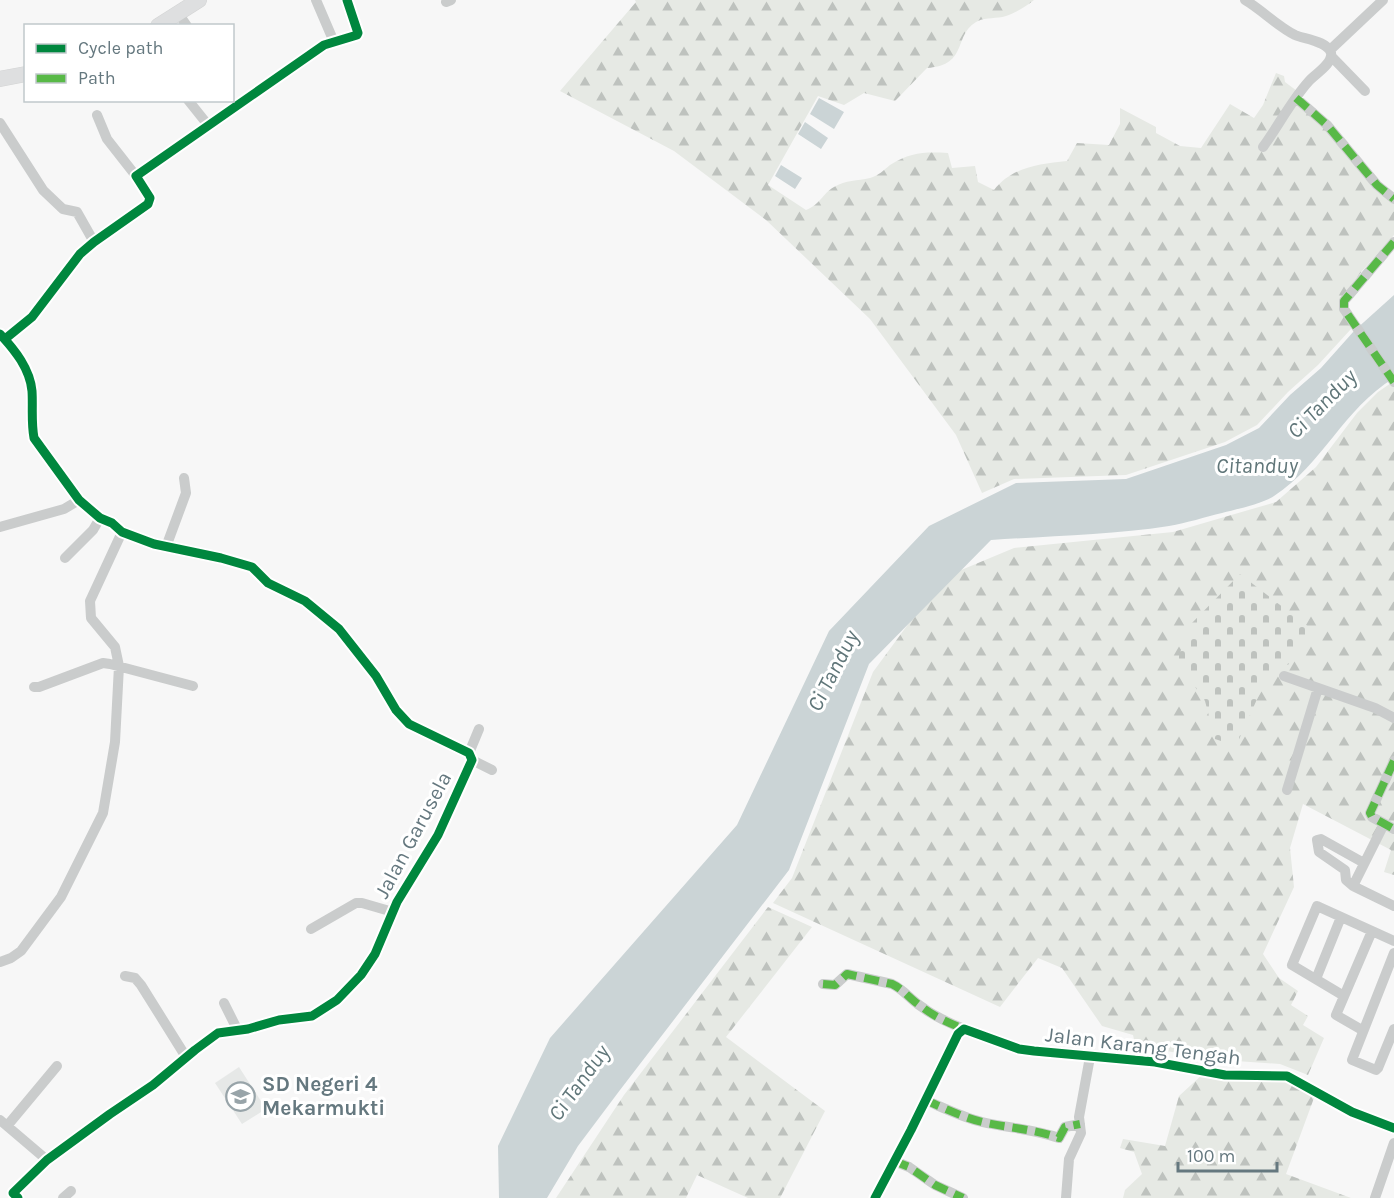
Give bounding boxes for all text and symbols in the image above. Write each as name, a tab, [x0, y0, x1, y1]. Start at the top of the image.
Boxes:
legend	[24, 24, 234, 102]
text: Cycle path	[78, 37, 163, 59]
text: Path	[78, 67, 116, 89]
water label: Ci Tanduy	[1282, 363, 1363, 444]
water label: Citanduy	[1216, 453, 1299, 479]
water label: Ci Tanduy	[802, 625, 865, 716]
street label: Jalan Garusela	[370, 768, 456, 902]
street label: Jalan Karang Tengah	[1044, 1022, 1242, 1070]
water label: Ci Tanduy	[543, 1039, 616, 1126]
place label: SD Negeri 4 Mekarmukti	[262, 1072, 385, 1120]
school or university icon: SD Negeri 4 Mekarmukti	[225, 1080, 257, 1112]
scale bar	[1178, 1135, 1277, 1173]
text: 100 m	[1187, 1145, 1235, 1167]

